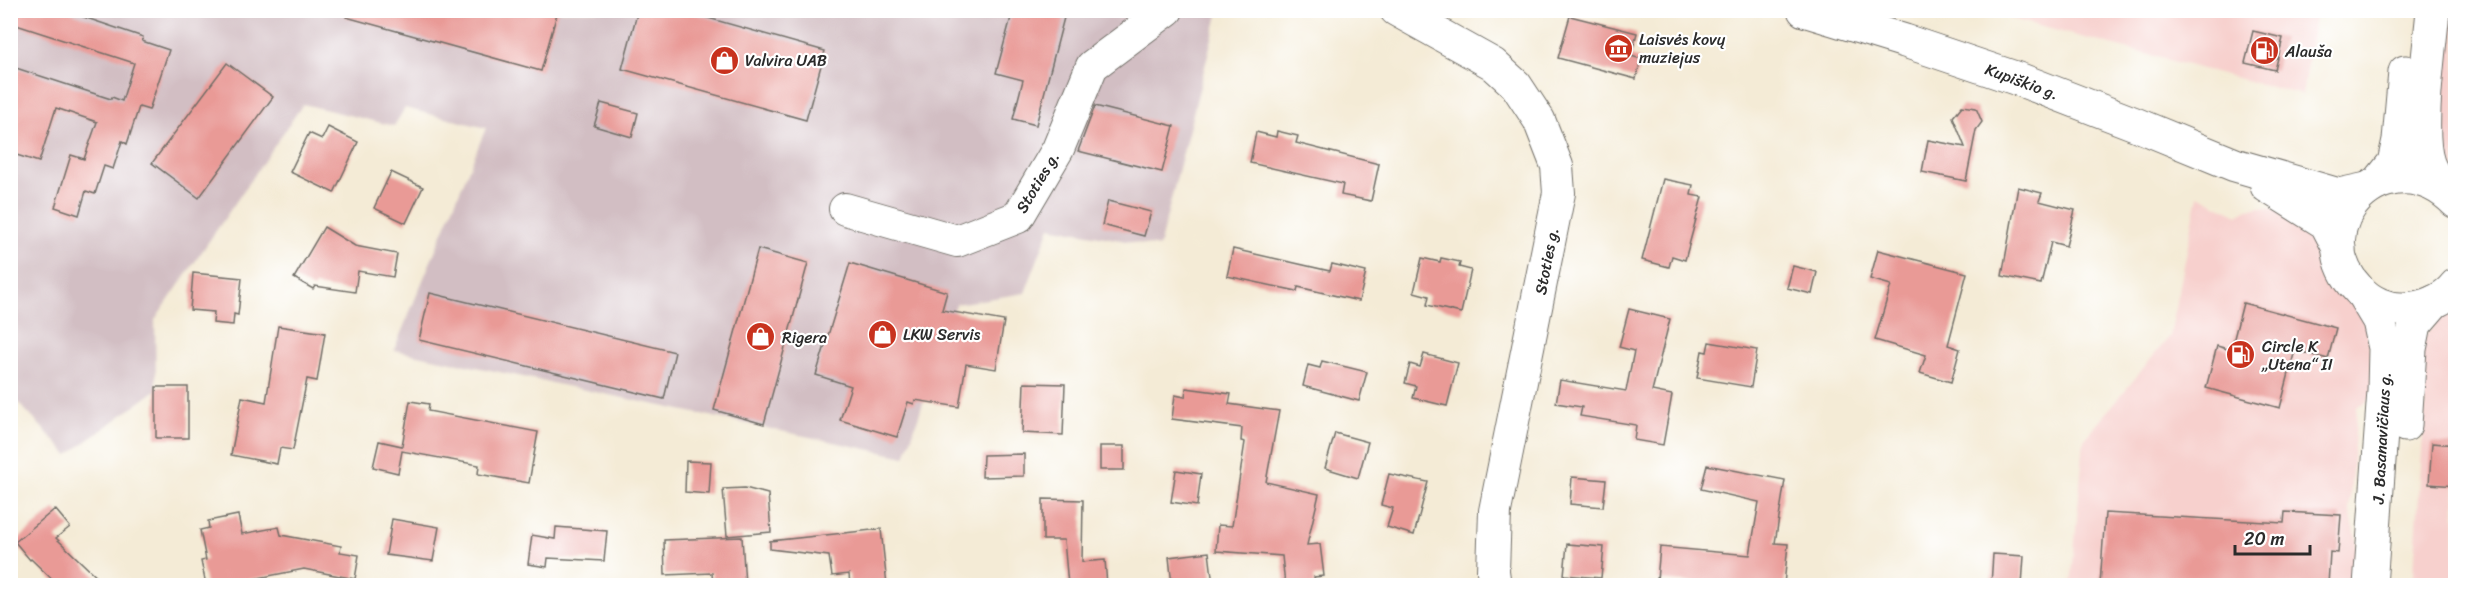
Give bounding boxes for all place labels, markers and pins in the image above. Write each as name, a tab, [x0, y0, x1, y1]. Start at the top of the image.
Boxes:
place label: Laisvės kovų muziejus	[1639, 25, 1726, 72]
museum icon: Laisvės kovų muziejus	[1602, 32, 1634, 64]
fuel station icon: Alauša	[2248, 35, 2280, 67]
place label: Alauša	[2284, 37, 2332, 66]
shop icon: Valvira UAB	[708, 44, 740, 76]
place label: Valvira UAB	[745, 46, 827, 75]
shop icon: LKW Servis	[866, 318, 898, 350]
place label: LKW Servis	[903, 320, 981, 349]
shop icon: Rigera	[745, 321, 777, 353]
place label: Rigera	[782, 323, 827, 352]
place label: Circle K „Utena“ II	[2261, 332, 2333, 379]
fuel station icon: Circle K „Utena“ II	[2225, 339, 2257, 371]

